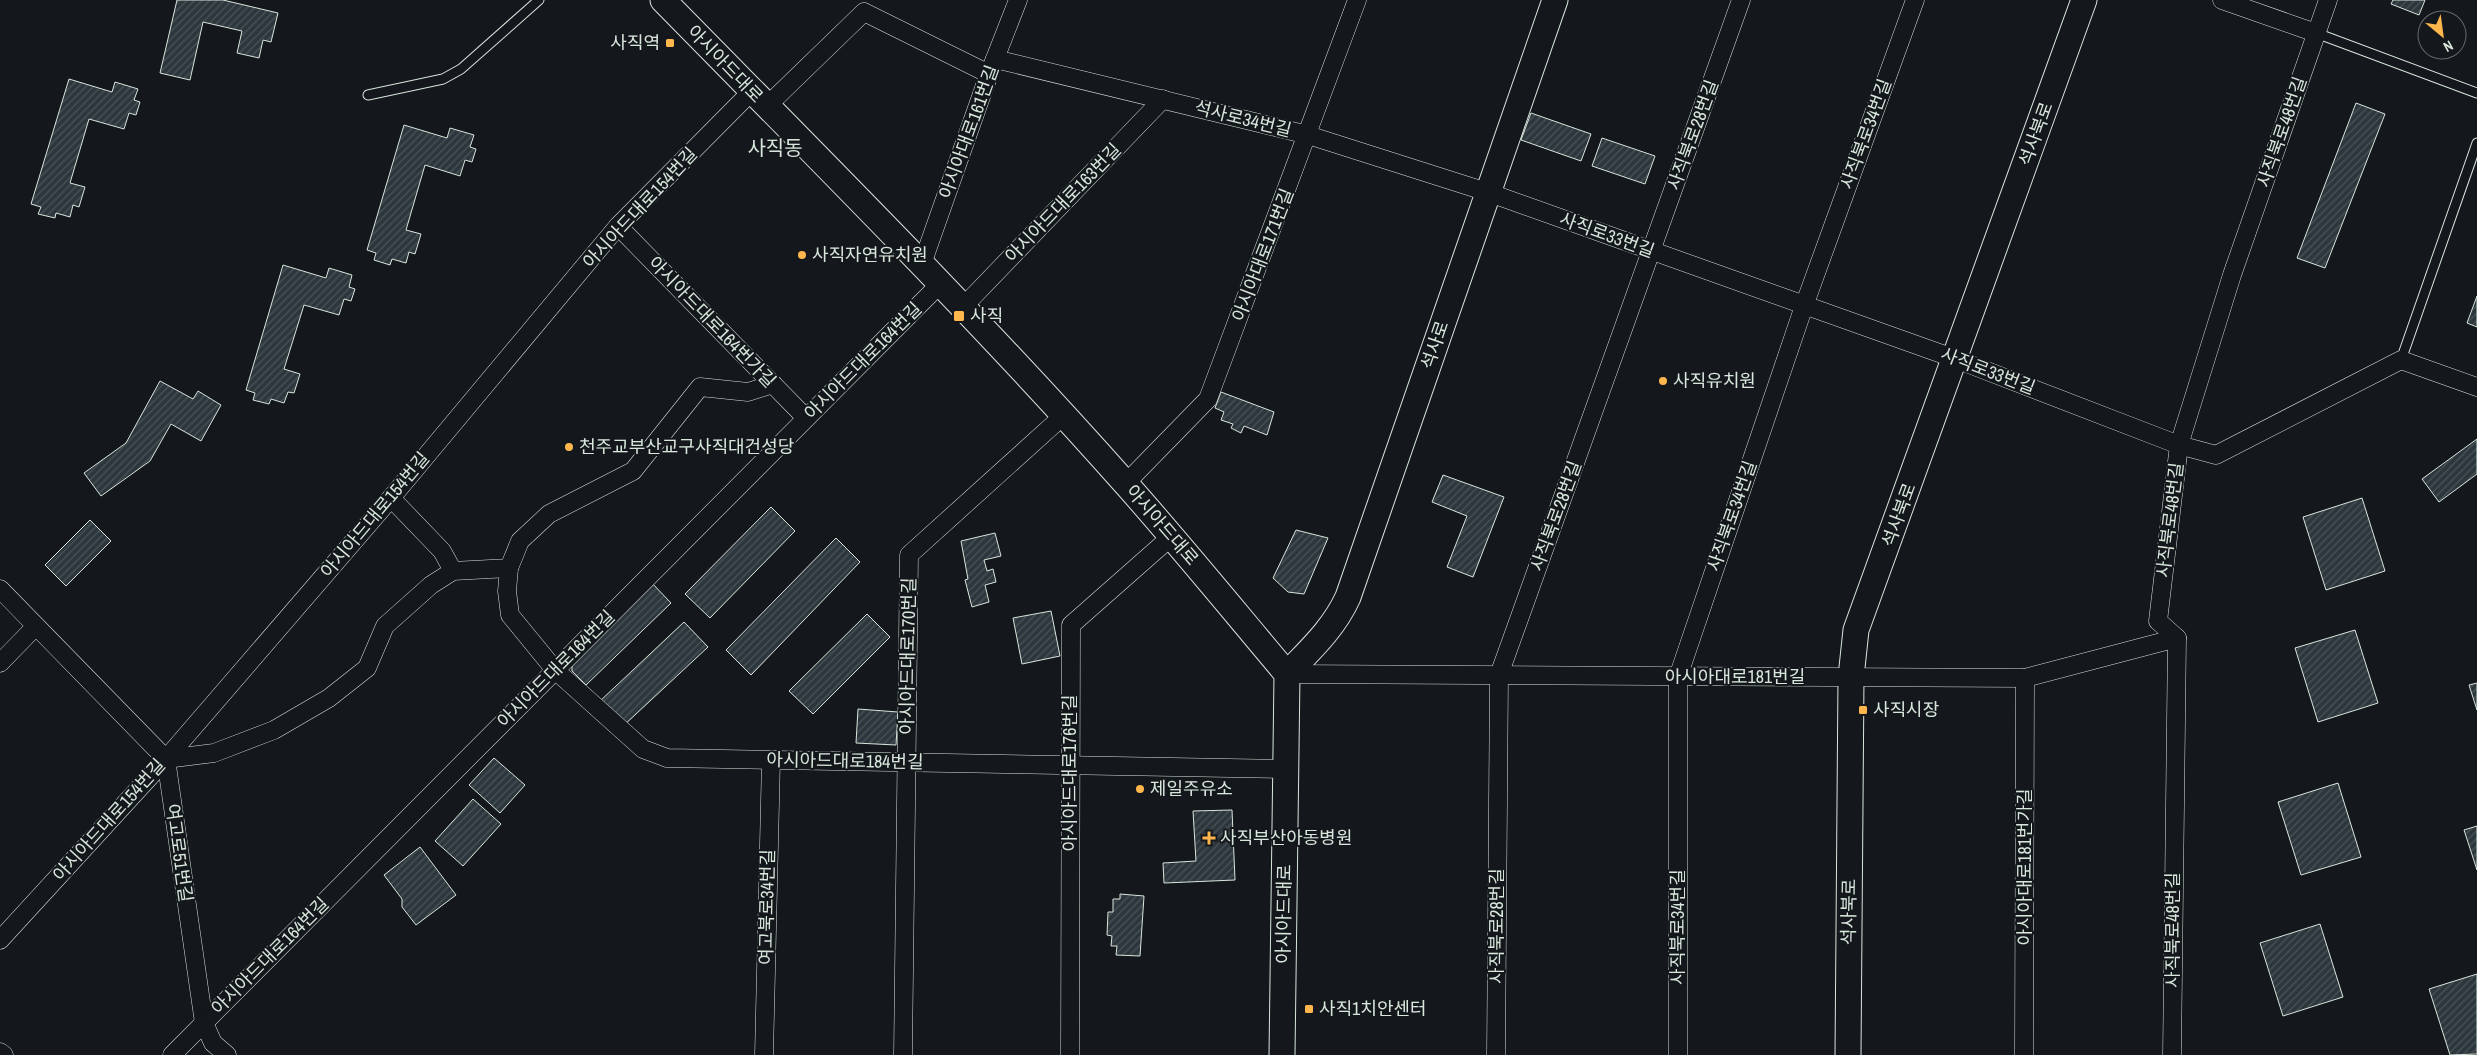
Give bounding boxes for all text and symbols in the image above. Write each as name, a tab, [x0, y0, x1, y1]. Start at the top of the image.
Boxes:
north arrow	[2417, 10, 2467, 60]
street label: 아시아드대로	[682, 19, 769, 108]
place label: 사직역	[610, 30, 660, 55]
text: N	[2440, 36, 2456, 56]
marker: 사직역	[664, 37, 676, 49]
street label: 아시아대로161번길	[933, 62, 1004, 202]
street label: 사직북로48번길	[2251, 73, 2312, 191]
street label: 사직북로34번길	[1834, 75, 1897, 193]
street label: 사직북로28번길	[1661, 76, 1724, 194]
street label: 석사로34번길	[1192, 94, 1294, 143]
street label: 석사북로	[2012, 98, 2059, 169]
district label: 사직동	[747, 134, 803, 161]
street label: 아시아드대로163번길	[999, 137, 1126, 268]
street label: 아시아드대로154번길	[577, 142, 702, 274]
street label: 아시아대로171번길	[1226, 185, 1299, 325]
street label: 사직로33번길	[1556, 206, 1658, 263]
place label: 사직자연유치원	[812, 242, 928, 267]
marker: 사직자연유치원	[796, 249, 808, 261]
street label: 아시아드대로164번가길	[643, 251, 782, 393]
street label: 아시아드대로164번길	[798, 296, 927, 425]
place label: 사직	[970, 303, 1003, 328]
marker: 사직	[952, 309, 966, 323]
street label: 석사로	[1415, 317, 1454, 372]
street label: 사직로33번길	[1937, 341, 2039, 400]
place label: 사직유치원	[1673, 368, 1756, 393]
marker: 사직유치원	[1657, 375, 1669, 387]
place label: 천주교부산교구사직대건성당	[579, 434, 794, 459]
marker: 천주교부산교구사직대건성당	[563, 441, 575, 453]
street label: 아시아드대로154번길	[315, 446, 435, 583]
street label: 사직북로28번길	[1524, 457, 1587, 575]
street label: 사직북로34번길	[1701, 457, 1762, 575]
street label: 사직북로48번길	[2150, 461, 2189, 579]
street label: 아시아드대로	[1120, 479, 1204, 570]
street label: 석사북로	[1875, 479, 1922, 550]
street label: 아시아드대로170번길	[894, 577, 921, 735]
street label: 아시아드대로164번길	[491, 604, 620, 733]
street label: 아시아대로181번길	[1665, 664, 1805, 689]
street label: 아시아드대로176번길	[1057, 694, 1082, 852]
place label: 사직시장	[1873, 697, 1939, 722]
marker: 사직시장	[1857, 704, 1869, 716]
street label: 아시아드대로184번길	[766, 747, 924, 774]
street label: 아시아드대로154번길	[47, 753, 170, 886]
place label: 제일주유소	[1150, 776, 1233, 801]
marker: 제일주유소	[1134, 783, 1146, 795]
street label: 아시아대로181번가길	[2012, 788, 2037, 946]
street label: 여고로51번길	[160, 802, 199, 904]
place label: 사직부산아동병원	[1220, 825, 1352, 850]
marker: 사직부산아동병원	[1202, 831, 1216, 845]
street label: 여고북로34번길	[753, 849, 780, 965]
street label: 아시아드대로	[1270, 864, 1297, 964]
street label: 사직북로28번길	[1484, 868, 1509, 984]
street label: 사직북로34번길	[1665, 869, 1690, 985]
street label: 사직북로48번길	[2160, 872, 2185, 988]
street label: 석사북로	[1835, 879, 1862, 945]
street label: 아시아드대로164번길	[205, 891, 334, 1020]
place label: 사직1치안센터	[1319, 996, 1427, 1021]
marker: 사직1치안센터	[1303, 1003, 1315, 1015]

